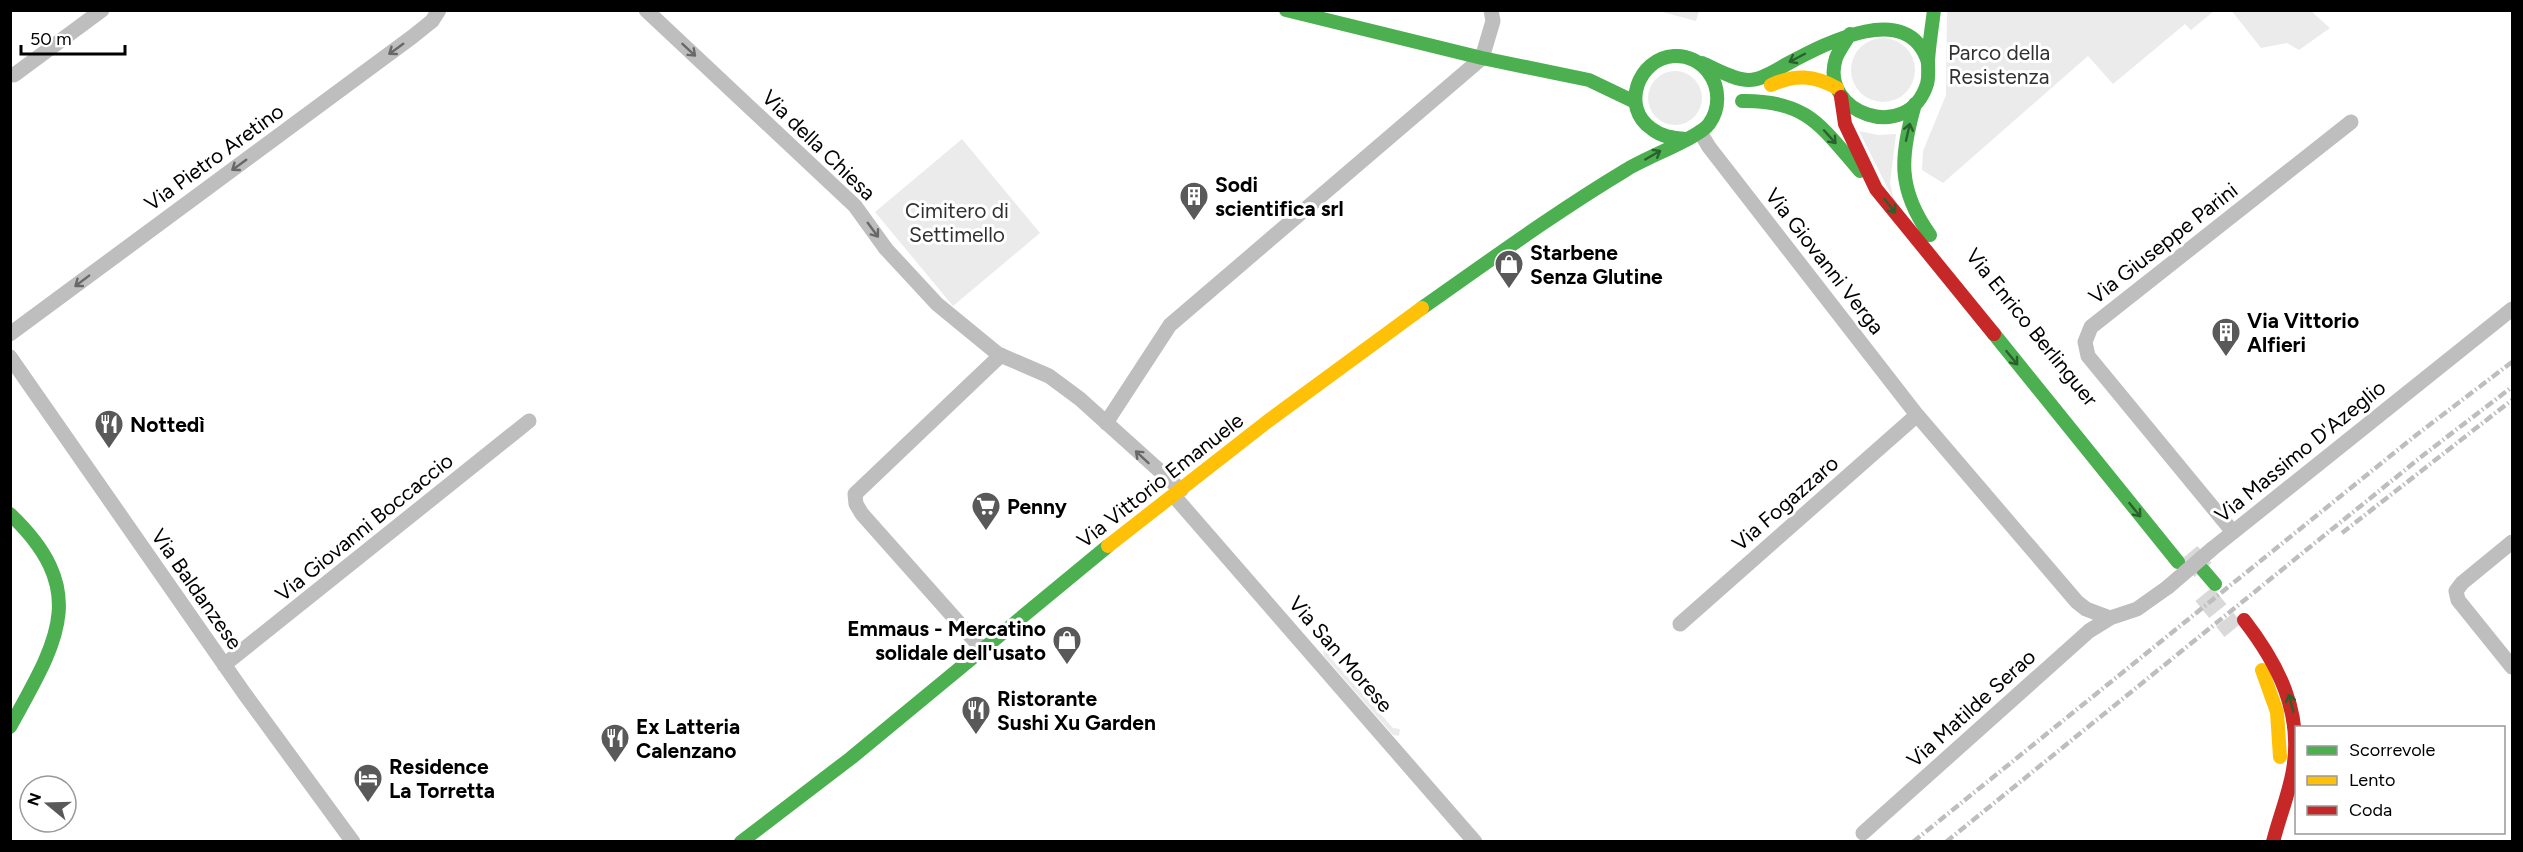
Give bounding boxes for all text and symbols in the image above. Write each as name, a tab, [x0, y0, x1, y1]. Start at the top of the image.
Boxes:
scale bar	[21, 18, 124, 56]
text: 50 m	[30, 28, 72, 50]
park label: Parco della Resistenza	[1948, 40, 2050, 89]
one-way arrow	[388, 43, 404, 56]
one-way arrow	[681, 43, 696, 57]
one-way arrow	[1788, 53, 1806, 65]
street label: Via della Chiesa	[757, 85, 881, 205]
street label: Via Pietro Aretino	[140, 98, 288, 216]
one-way arrow	[1902, 123, 1914, 142]
one-way arrow	[1823, 130, 1837, 145]
one-way arrow	[1644, 149, 1661, 161]
one-way arrow	[231, 159, 247, 171]
place label: Sodi scientifica srl	[1215, 172, 1344, 221]
street label: Via Giuseppe Parini	[2084, 177, 2242, 309]
building icon: Sodi scientifica srl	[1178, 180, 1210, 222]
street label: Via Giovanni Verga	[1760, 183, 1890, 339]
park label: Cimitero di Settimello	[905, 198, 1009, 247]
one-way arrow	[1883, 198, 1896, 214]
one-way arrow	[866, 222, 879, 238]
place label: Starbene Senza Glutine	[1530, 240, 1663, 289]
street label: Via Enrico Berlinguer	[1961, 243, 2103, 411]
shop icon: Starbene Senza Glutine	[1493, 248, 1525, 290]
one-way arrow	[74, 274, 90, 287]
place label: Via Vittorio Alfieri	[2247, 308, 2359, 357]
building icon: Via Vittorio Alfieri	[2210, 316, 2242, 358]
one-way arrow	[2005, 350, 2018, 366]
street label: Via Massimo D'Azeglio	[2210, 375, 2390, 527]
street label: Via Vittorio Emanuele	[1072, 407, 1248, 553]
restaurant icon: Nottedì	[93, 408, 125, 450]
place label: Nottedì	[130, 412, 205, 437]
street label: Via Giovanni Boccaccio	[270, 448, 458, 606]
one-way arrow	[1135, 450, 1150, 465]
street label: Via Fogazzaro	[1727, 450, 1843, 556]
supermarket icon: Penny	[970, 490, 1002, 532]
place label: Penny	[1007, 494, 1068, 519]
one-way arrow	[2128, 502, 2142, 517]
street label: Via Baldanzese	[146, 524, 248, 654]
street label: Via San Morese	[1284, 591, 1398, 717]
place label: Emmaus - Mercatino solidale dell'usato	[847, 616, 1046, 665]
shop icon: Emmaus - Mercatino solidale dell'usato	[1051, 624, 1083, 666]
street label: Via Matilde Serao	[1901, 644, 2041, 772]
place label: Ristorante Sushi Xu Garden	[997, 686, 1156, 735]
one-way arrow	[2285, 693, 2296, 712]
restaurant icon: Ristorante Sushi Xu Garden	[960, 694, 992, 736]
place label: Ex Latteria Calenzano	[636, 714, 740, 763]
restaurant icon: Ex Latteria Calenzano	[599, 722, 631, 764]
legend	[2295, 726, 2505, 834]
text: Scorrevole	[2349, 739, 2436, 761]
place label: Residence La Torretta	[389, 754, 495, 803]
hotel icon: Residence La Torretta	[352, 762, 384, 804]
text: Lento	[2349, 769, 2395, 791]
north arrow	[18, 774, 78, 834]
text: N	[23, 790, 45, 808]
text: Coda	[2349, 799, 2392, 821]

